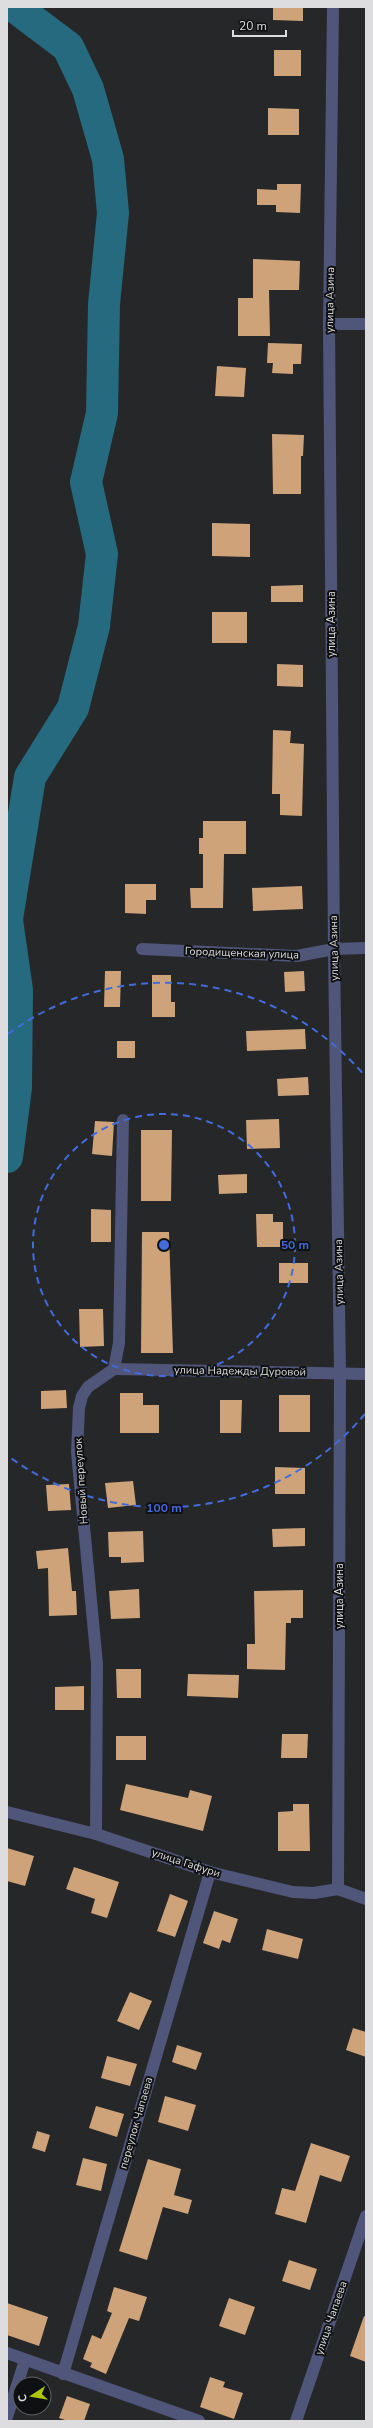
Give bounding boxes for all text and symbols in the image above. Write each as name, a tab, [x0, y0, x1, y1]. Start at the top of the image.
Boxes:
scale bar	[233, 12, 286, 38]
text: 20 m	[239, 18, 267, 34]
street label: улица Азина	[322, 267, 338, 333]
street label: улица Азина	[324, 591, 339, 657]
street label: улица Азина	[326, 915, 342, 981]
street label: Городищенская улица	[185, 944, 299, 962]
text: 50 m	[281, 1237, 309, 1253]
centre of rings	[157, 1238, 171, 1252]
street label: улица Азина	[331, 1239, 347, 1305]
street label: улица Надежды Дуровой	[174, 1362, 306, 1380]
street label: Новый переулок	[70, 1437, 91, 1525]
text: 100 m	[146, 1500, 182, 1516]
street label: улица Азина	[332, 1563, 347, 1629]
street label: улица Гафури	[150, 1845, 222, 1881]
street label: переулок Чапаева	[116, 2075, 156, 2171]
street label: улица Чапаева	[311, 2279, 351, 2357]
north arrow	[12, 2376, 52, 2416]
text: С	[14, 2392, 31, 2403]

